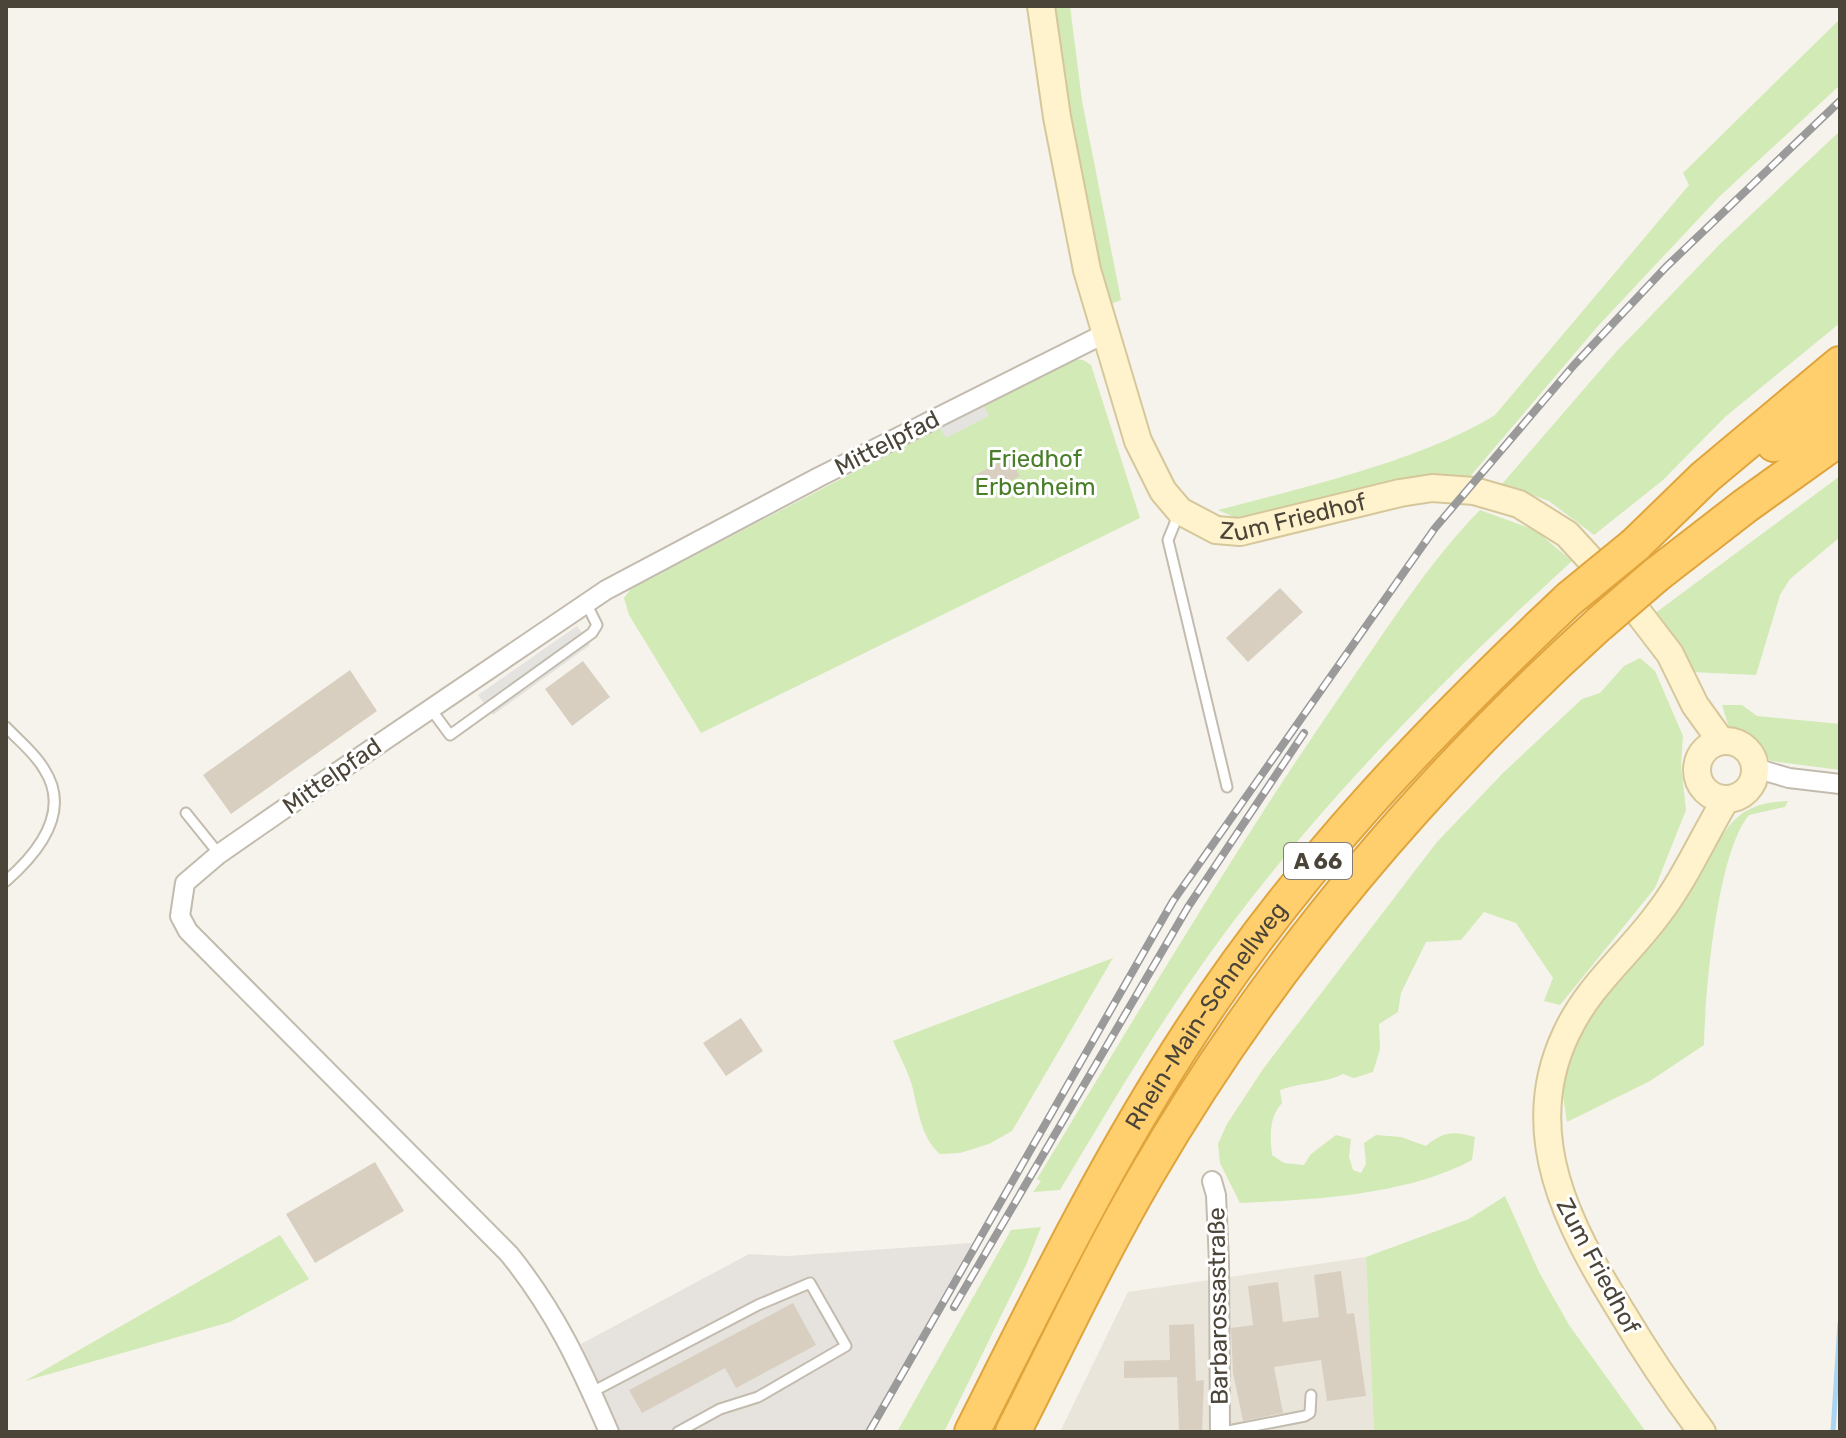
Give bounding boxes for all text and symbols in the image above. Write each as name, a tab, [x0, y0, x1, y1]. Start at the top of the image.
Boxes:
street label: Mittelpfad	[830, 405, 944, 481]
park label: Friedhof Erbenheim	[974, 445, 1096, 501]
street label: Zum Friedhof	[1219, 488, 1370, 547]
street label: Mittelpfad	[277, 732, 387, 820]
road number: A 66	[1284, 843, 1352, 879]
street label: Rhein-Main-Schnellweg	[1120, 896, 1293, 1135]
street label: Zum Friedhof	[1551, 1193, 1646, 1339]
street label: Barbarossastraße	[1202, 1207, 1234, 1405]

